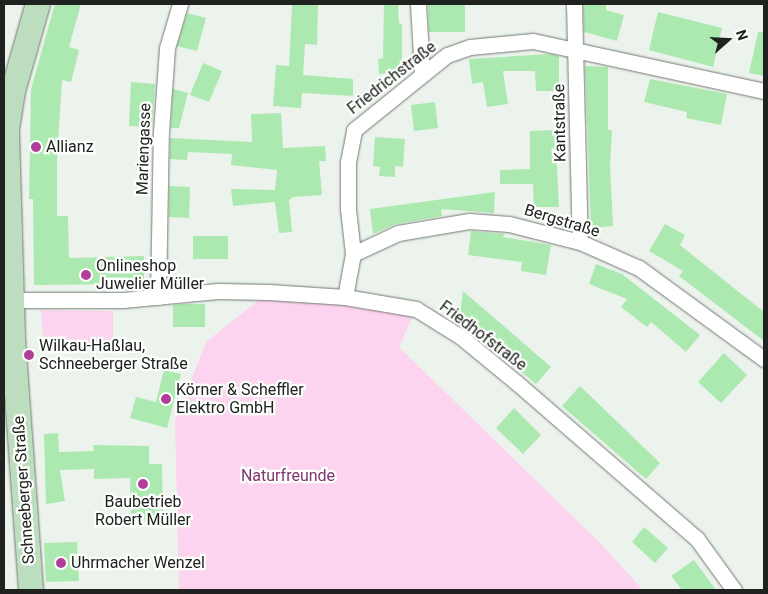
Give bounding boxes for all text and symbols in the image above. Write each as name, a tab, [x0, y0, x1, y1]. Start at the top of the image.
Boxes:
north arrow	[703, 15, 753, 65]
text: N	[733, 28, 751, 42]
street label: Friedrichstraße	[344, 37, 440, 119]
street label: Kantstraße	[550, 84, 570, 162]
street label: Mariengasse	[133, 103, 155, 195]
place label: Allianz	[46, 137, 94, 157]
marker: Allianz	[30, 141, 42, 153]
street label: Bergstraße	[522, 200, 602, 242]
place label: Onlineshop Juwelier Müller	[96, 256, 204, 294]
marker: Onlineshop Juwelier Müller	[80, 269, 92, 281]
street label: Friedhofstraße	[436, 297, 530, 375]
place label: Wilkau-Haßlau, Schneeberger Straße	[39, 336, 188, 374]
marker: Wilkau-Haßlau, Schneeberger Straße	[23, 349, 35, 361]
place label: Körner & Scheffler Elektro GmbH	[176, 380, 304, 418]
marker: Körner & Scheffler Elektro GmbH	[160, 393, 172, 405]
street label: Schneeberger Straße	[9, 415, 39, 565]
park label: Naturfreunde	[241, 466, 335, 486]
marker: Baubetrieb Robert Müller	[137, 478, 149, 490]
place label: Baubetrieb Robert Müller	[95, 492, 191, 530]
place label: Uhrmacher Wenzel	[71, 553, 205, 573]
marker: Uhrmacher Wenzel	[55, 557, 67, 569]

